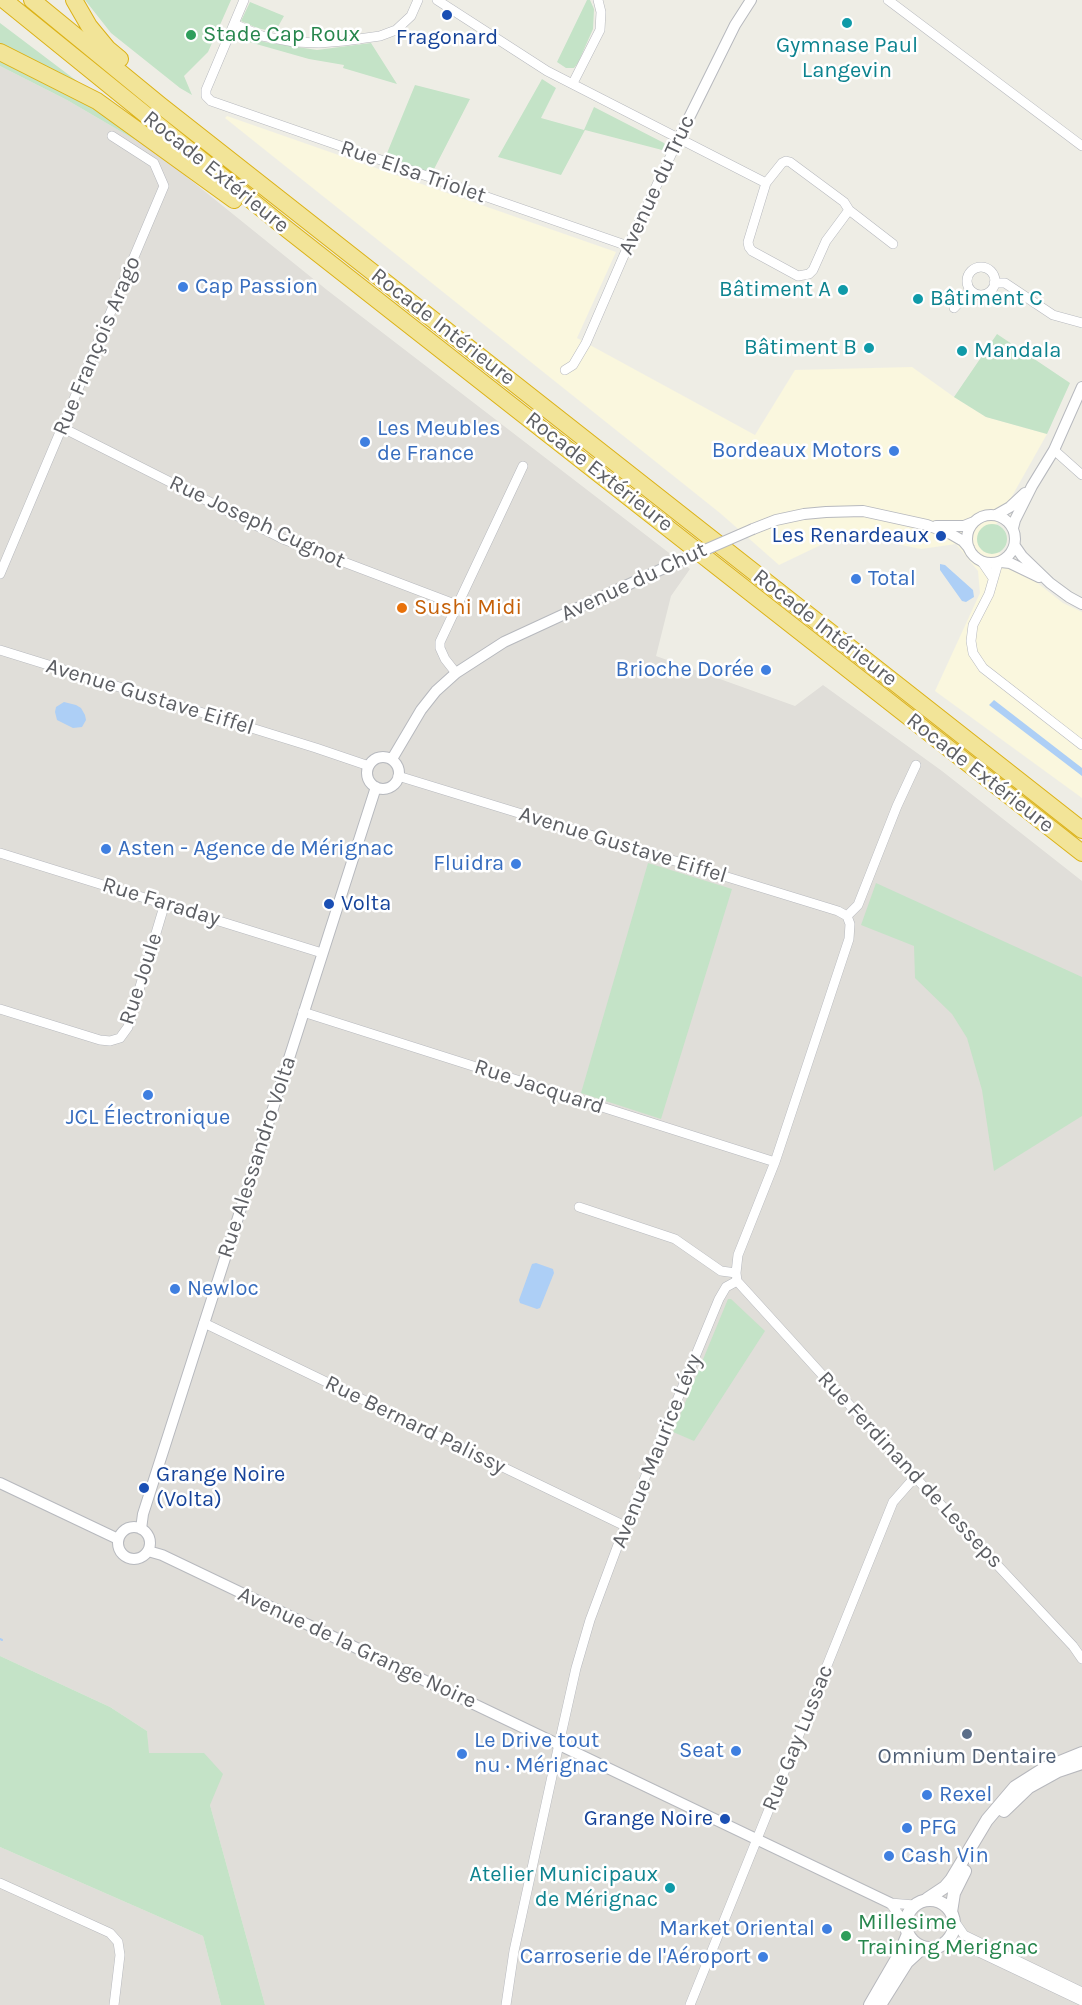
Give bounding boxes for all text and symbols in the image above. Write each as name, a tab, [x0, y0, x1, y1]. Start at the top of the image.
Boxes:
marker: Fragonard	[440, 8, 454, 22]
marker: Gymnase Paul Langevin	[840, 16, 854, 30]
place label: Stade Cap Roux	[203, 22, 360, 48]
place label: Fragonard	[396, 25, 498, 51]
marker: Stade Cap Roux	[184, 28, 198, 42]
place label: Gymnase Paul Langevin	[776, 33, 918, 84]
street label: Rocade Extérieure	[138, 105, 294, 239]
street label: Avenue du Truc	[613, 111, 701, 259]
street label: Rue Elsa Triolet	[337, 135, 489, 209]
street label: Rue François Arago	[47, 252, 147, 440]
street label: Rocade Intérieure	[366, 262, 520, 392]
place label: Cap Passion	[195, 274, 318, 300]
place label: Bâtiment A	[719, 277, 831, 303]
marker: Cap Passion	[176, 280, 190, 294]
marker: Bâtiment A	[836, 283, 850, 297]
place label: Bâtiment C	[930, 286, 1043, 312]
marker: Bâtiment C	[911, 292, 925, 306]
place label: Bâtiment B	[744, 335, 857, 361]
place label: Mandala	[974, 338, 1061, 364]
marker: Bâtiment B	[862, 341, 876, 355]
marker: Mandala	[955, 344, 969, 358]
street label: Rocade Extérieure	[520, 406, 678, 538]
place label: Les Meubles de France	[377, 416, 501, 468]
marker: Les Meubles de France	[358, 435, 372, 449]
place label: Bordeaux Motors	[712, 438, 882, 464]
marker: Bordeaux Motors	[887, 444, 901, 458]
street label: Rue Joseph Cugnot	[165, 470, 349, 574]
place label: Les Renardeaux	[772, 523, 929, 549]
marker: Les Renardeaux	[934, 529, 948, 543]
street label: Avenue du Chut	[557, 537, 711, 627]
street label: Rocade Intérieure	[748, 563, 902, 693]
place label: Total	[868, 566, 916, 592]
marker: Total	[849, 572, 863, 586]
place label: Sushi Midi	[414, 595, 522, 621]
marker: Sushi Midi	[395, 601, 409, 615]
street label: Avenue Gustave Eiffel	[43, 653, 257, 741]
place label: Brioche Dorée	[616, 657, 754, 683]
marker: Brioche Dorée	[759, 663, 773, 677]
street label: Rocade Extérieure	[901, 707, 1059, 839]
street label: Avenue Gustave Eiffel	[516, 801, 730, 889]
place label: Asten - Agence de Mérignac	[118, 836, 394, 862]
marker: Asten - Agence de Mérignac	[99, 842, 113, 856]
place label: Fluidra	[433, 851, 504, 877]
marker: Fluidra	[509, 857, 523, 871]
street label: Rue Faraday	[99, 872, 223, 932]
place label: Volta	[341, 891, 391, 917]
marker: Volta	[322, 897, 336, 911]
street label: Rue Joule	[114, 930, 168, 1028]
street label: Rue Alessandro Volta	[212, 1053, 302, 1261]
street label: Rue Jacquard	[471, 1054, 607, 1120]
marker: JCL Électronique	[141, 1088, 155, 1102]
place label: JCL Électronique	[66, 1105, 230, 1131]
place label: Newloc	[187, 1276, 259, 1302]
marker: Newloc	[168, 1282, 182, 1296]
street label: Avenue Maurice Lévy	[606, 1350, 708, 1552]
street label: Rue Ferdinand de Lesseps	[812, 1366, 1008, 1574]
street label: Rue Bernard Palissy	[320, 1370, 510, 1480]
place label: Grange Noire (Volta)	[156, 1462, 285, 1514]
marker: Grange Noire (Volta)	[137, 1481, 151, 1495]
street label: Avenue de la Grange Noire	[234, 1581, 480, 1715]
street label: Rue Gay Lussac	[757, 1661, 839, 1815]
marker: Omnium Dentaire	[960, 1727, 974, 1741]
place label: Le Drive tout nu · Mérignac	[474, 1728, 609, 1780]
place label: Seat	[679, 1738, 724, 1764]
marker: Seat	[729, 1744, 743, 1758]
place label: Omnium Dentaire	[877, 1744, 1057, 1770]
marker: Le Drive tout nu · Mérignac	[455, 1747, 469, 1761]
place label: Rexel	[939, 1782, 992, 1808]
marker: Rexel	[920, 1788, 934, 1802]
place label: Grange Noire	[584, 1806, 713, 1832]
marker: Grange Noire	[718, 1812, 732, 1826]
place label: PFG	[919, 1815, 957, 1841]
marker: PFG	[900, 1821, 914, 1835]
place label: Cash Vin	[901, 1843, 989, 1869]
marker: Cash Vin	[882, 1849, 896, 1863]
place label: Atelier Municipaux de Mérignac	[469, 1862, 658, 1914]
marker: Atelier Municipaux de Mérignac	[663, 1881, 677, 1895]
place label: Millesime Training Merignac	[858, 1910, 1038, 1962]
place label: Market Oriental	[659, 1916, 815, 1942]
marker: Market Oriental	[820, 1922, 834, 1936]
marker: Millesime Training Merignac	[839, 1929, 853, 1943]
place label: Carroserie de l'Aéroport	[520, 1944, 751, 1970]
marker: Carroserie de l'Aéroport	[756, 1950, 770, 1964]

